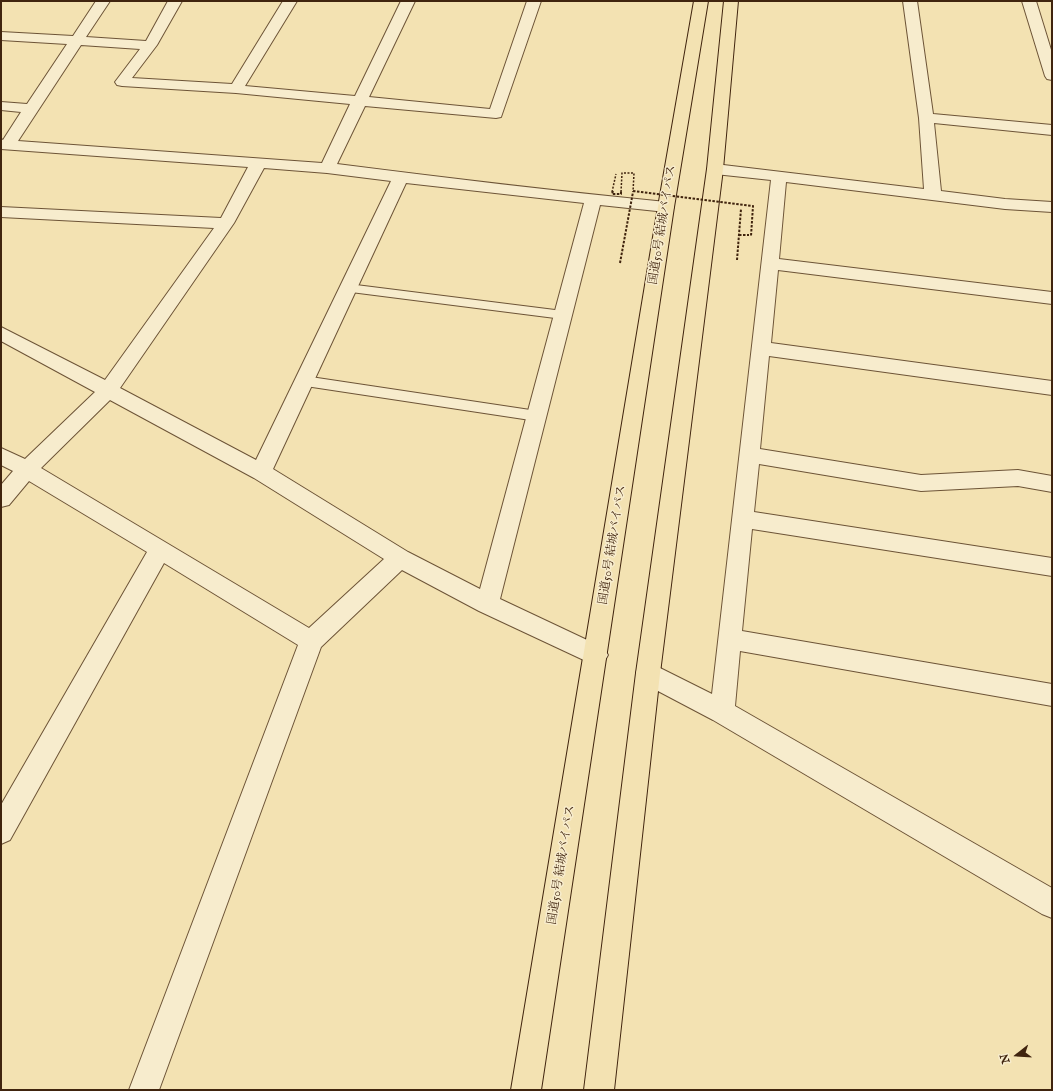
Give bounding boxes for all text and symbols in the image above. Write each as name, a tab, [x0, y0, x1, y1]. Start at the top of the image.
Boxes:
street label: 国道50号 結城バイパス	[646, 164, 680, 286]
street label: 国道50号 結城バイパス	[596, 484, 630, 606]
street label: 国道50号 結城バイパス	[545, 804, 579, 926]
north arrow	[997, 1035, 1037, 1075]
text: N	[997, 1052, 1014, 1065]

